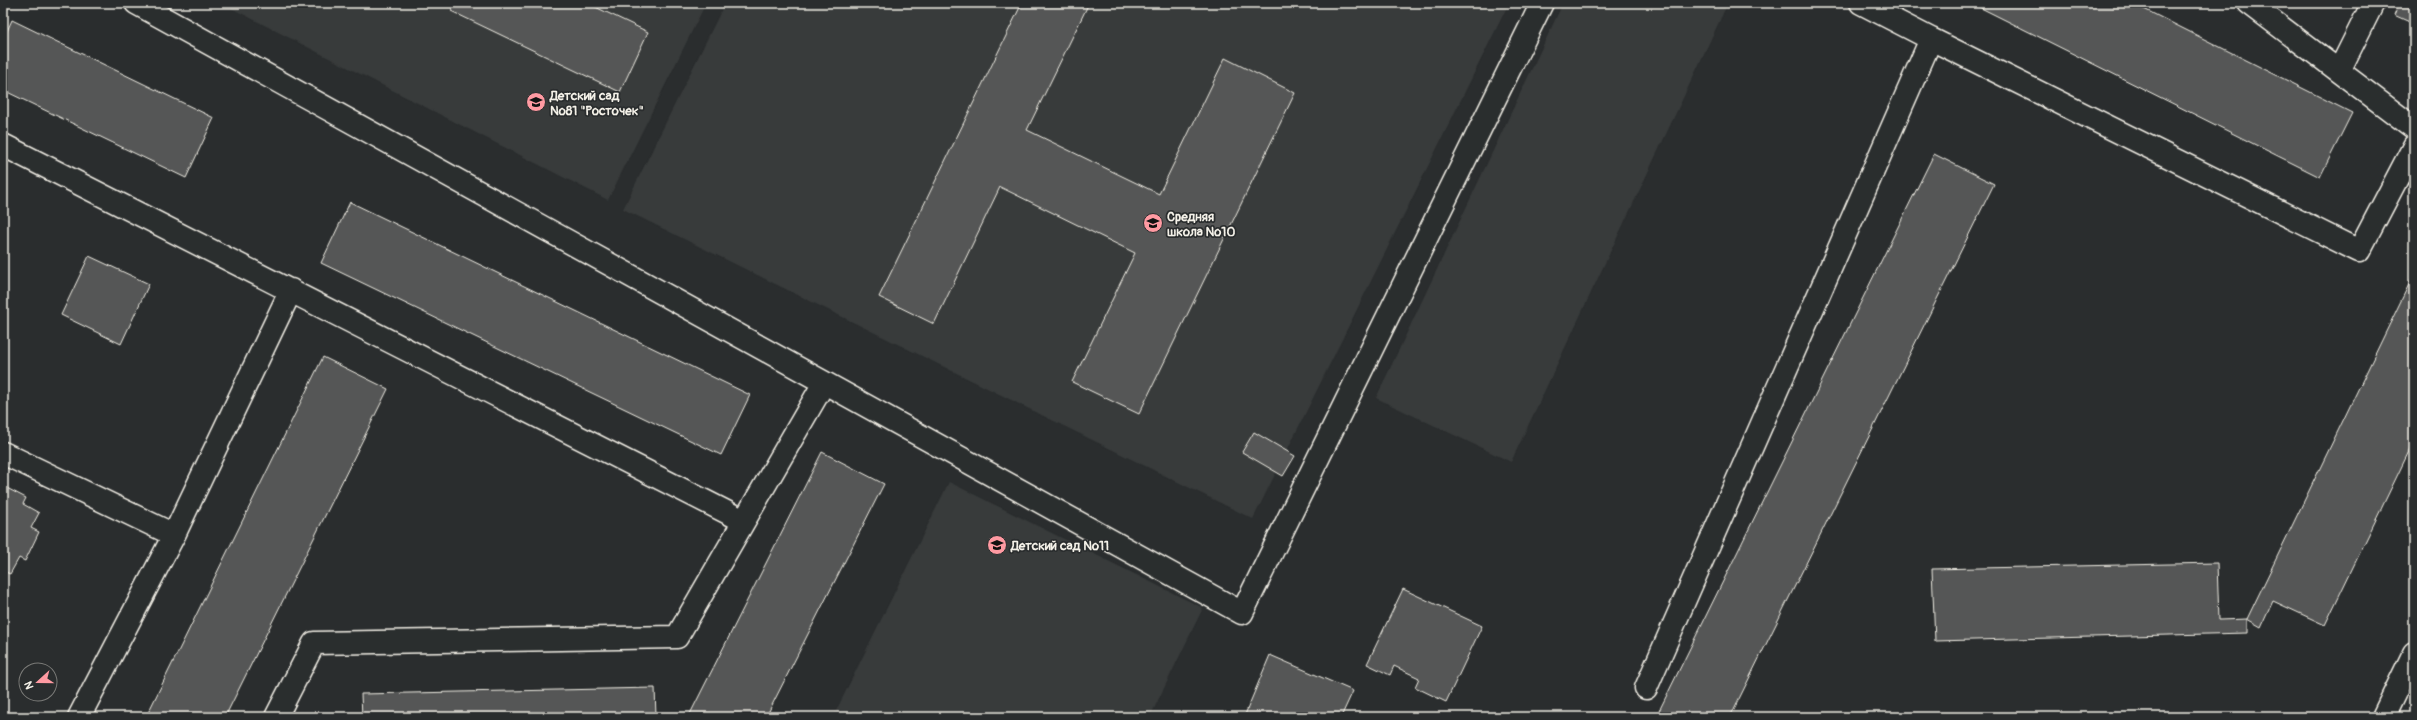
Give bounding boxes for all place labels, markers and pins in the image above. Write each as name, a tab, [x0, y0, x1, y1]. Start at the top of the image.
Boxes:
place label: Детский сад №81 "Росточек"	[549, 88, 644, 119]
school or university icon: Детский сад №81 "Росточек"	[525, 91, 547, 113]
place label: Средняя школа №10	[1167, 209, 1235, 240]
school or university icon: Средняя школа №10	[1142, 212, 1164, 234]
school or university icon: Детский сад №11	[986, 534, 1008, 556]
place label: Детский сад №11	[1010, 538, 1109, 554]

